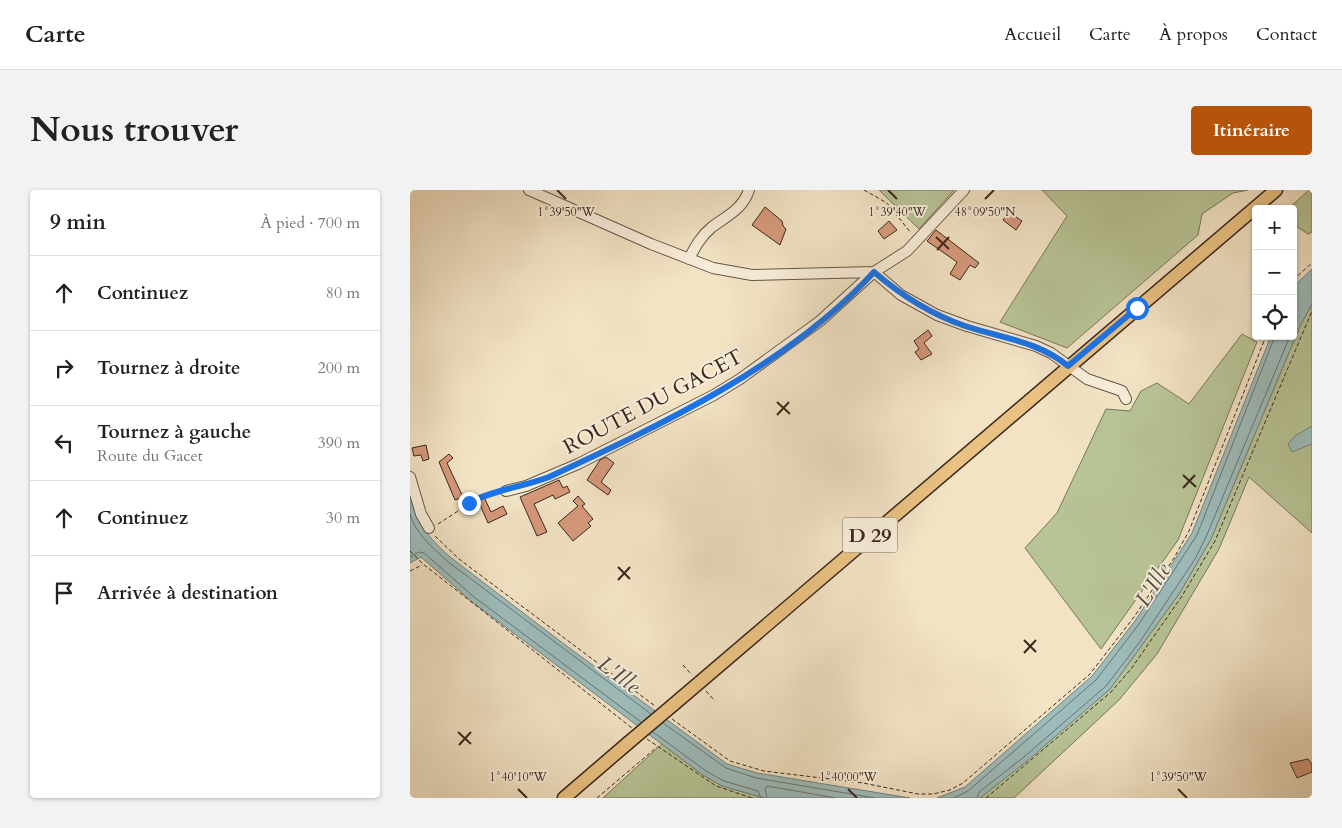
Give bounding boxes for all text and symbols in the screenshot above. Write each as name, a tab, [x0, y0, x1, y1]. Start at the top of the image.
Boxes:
text: Carte	[25, 18, 86, 51]
text: Accueil	[1004, 22, 1061, 47]
text: Carte	[1089, 22, 1131, 47]
text: À propos	[1159, 22, 1228, 47]
text: Contact	[1256, 22, 1317, 47]
text: Nous trouver	[30, 106, 238, 154]
button: Itinéraire	[1191, 106, 1312, 155]
text: 1°39'50"W	[537, 204, 596, 220]
text: 1°39'40"W	[868, 204, 927, 220]
text: 48°09'50"N	[955, 204, 1016, 220]
map controls	[1252, 205, 1297, 340]
button: +	[1252, 205, 1297, 250]
text: 9 min	[50, 208, 106, 237]
text: À pied · 700 m	[260, 212, 360, 234]
button: −	[1252, 250, 1297, 295]
icon: ahead	[50, 279, 78, 307]
text: Continuez	[97, 280, 188, 306]
text: 80 m	[326, 282, 360, 304]
button: locate	[1252, 295, 1297, 340]
route start	[1126, 297, 1149, 320]
street label: ROUTE DU GACET	[558, 342, 748, 462]
icon: right	[50, 354, 78, 382]
text: Tournez à droite	[97, 355, 240, 381]
text: 200 m	[318, 357, 360, 379]
text: Tournez à gauche	[97, 419, 251, 445]
icon: left	[50, 429, 78, 457]
text: 390 m	[318, 432, 360, 454]
text: Route du Gacet	[97, 445, 203, 467]
route end	[458, 492, 481, 515]
icon: ahead	[50, 504, 78, 532]
text: Continuez	[97, 505, 188, 531]
text: 30 m	[326, 507, 360, 529]
road number: D 29	[842, 518, 898, 552]
water label: L'Ille	[1128, 557, 1178, 613]
icon: arrive	[50, 579, 78, 607]
text: Arrivée à destination	[97, 580, 278, 606]
water label: L'Ille	[591, 649, 647, 701]
text: 1°40'10"W	[489, 769, 548, 785]
text: 1°40'00"W	[819, 769, 878, 785]
text: 1°39'50"W	[1149, 769, 1208, 785]

